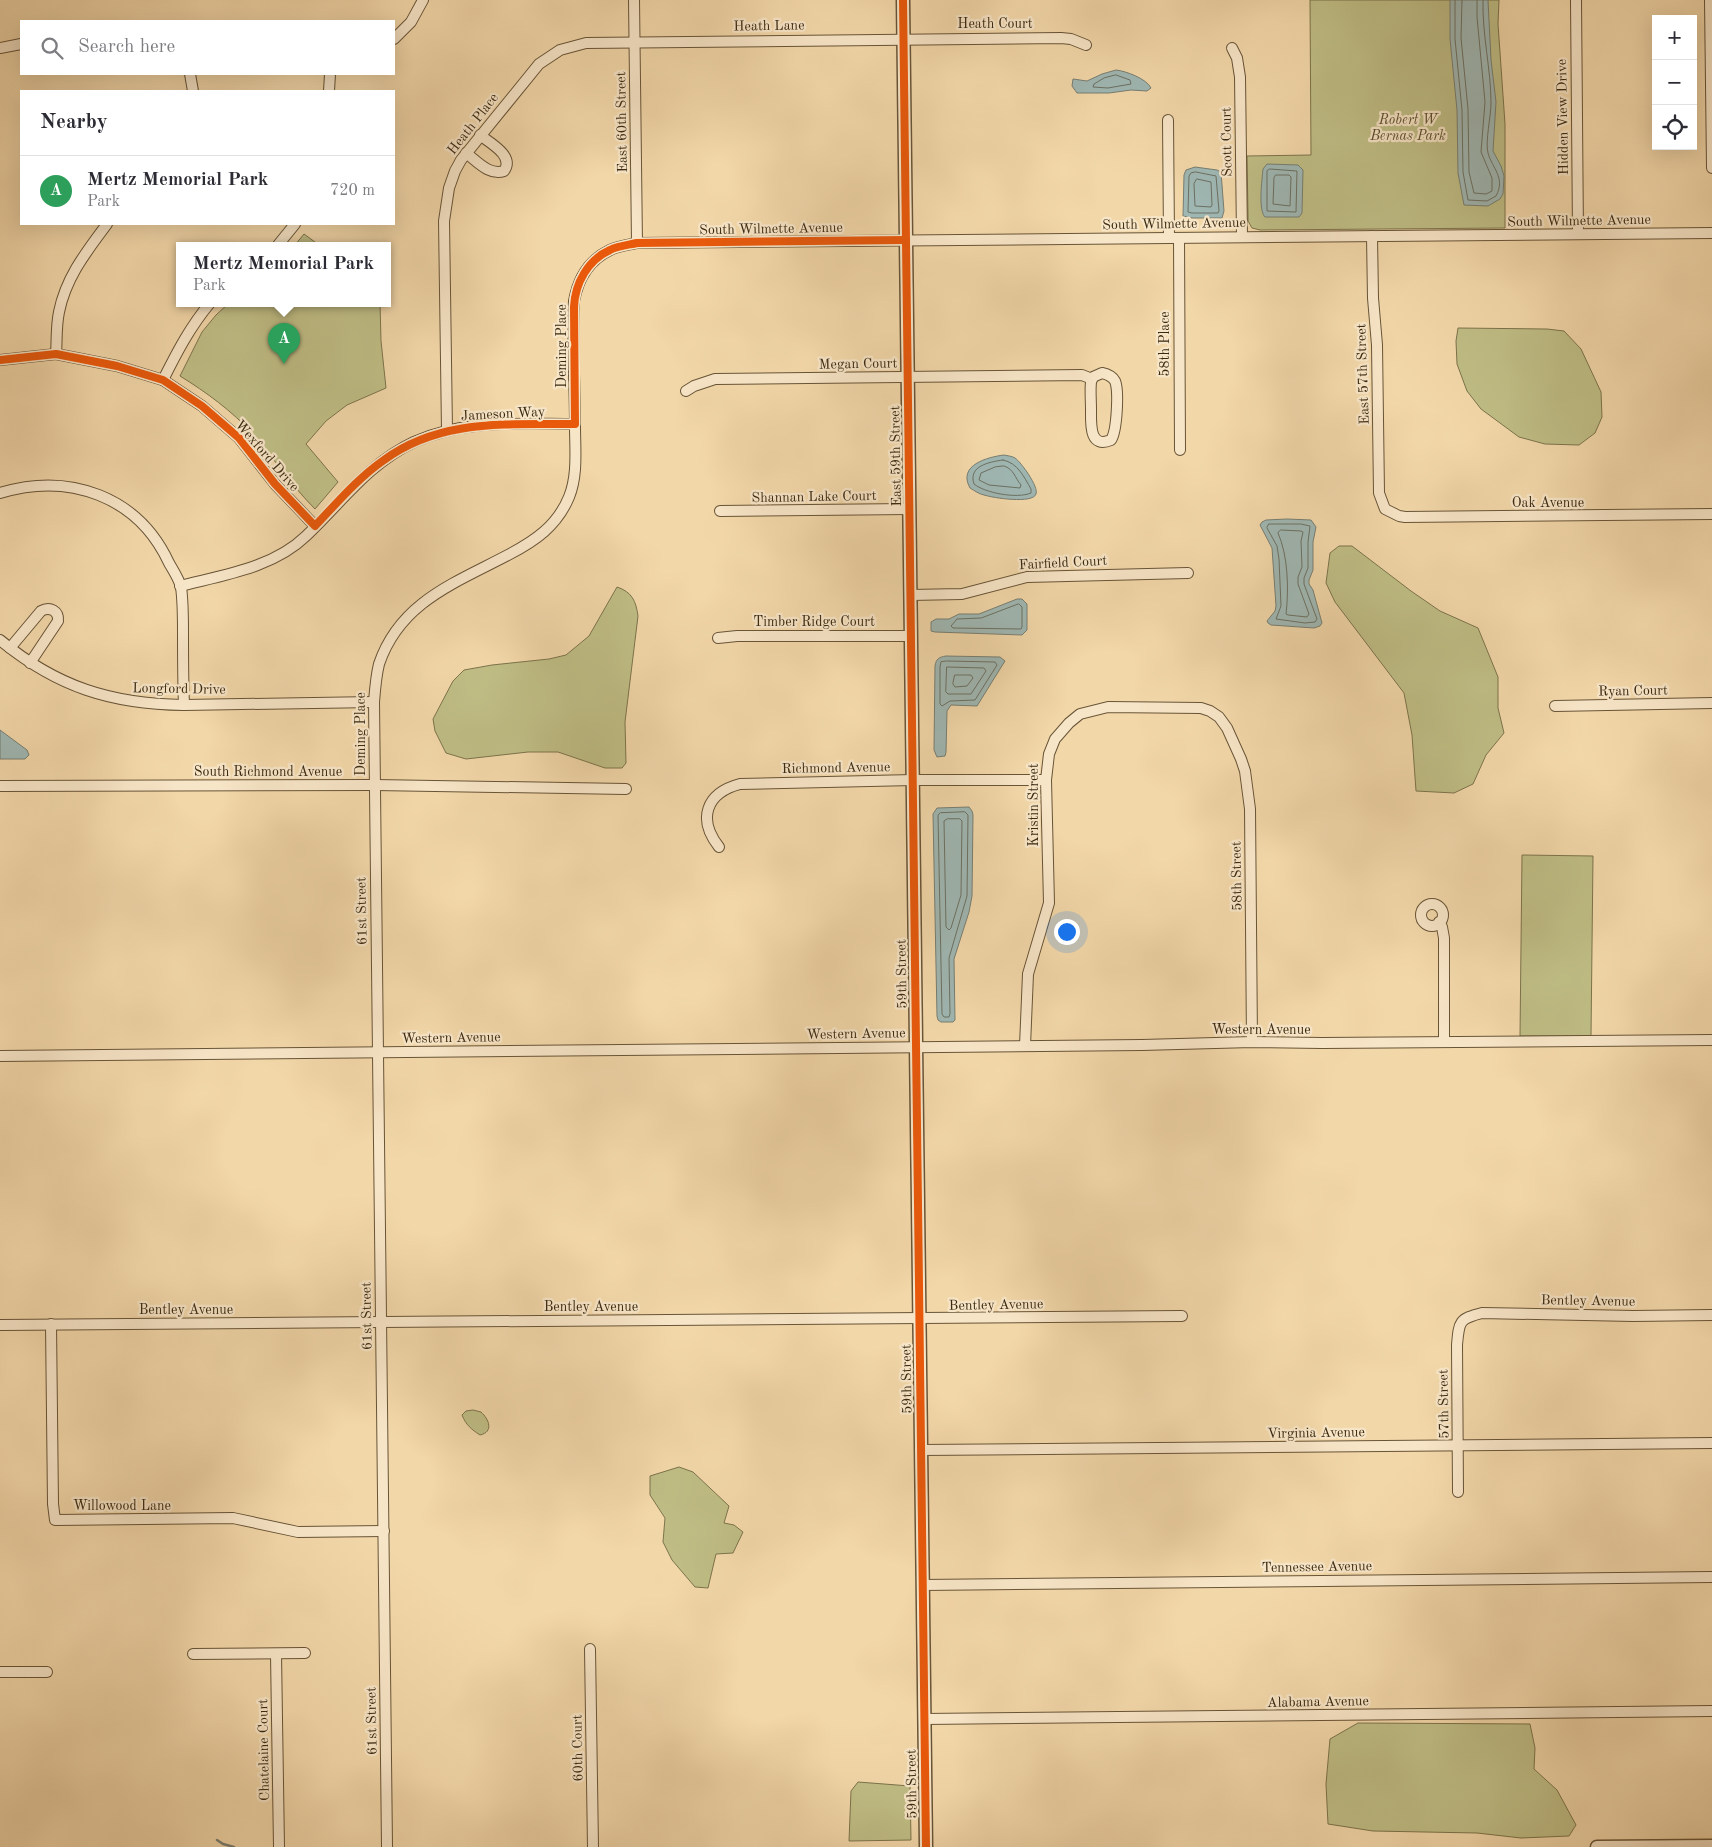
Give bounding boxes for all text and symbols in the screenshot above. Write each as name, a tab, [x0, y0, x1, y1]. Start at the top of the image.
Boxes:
map controls	[1652, 15, 1697, 150]
button: +	[1652, 15, 1697, 60]
street label: Heath Court	[957, 17, 1033, 31]
street label: Heath Lane	[733, 18, 805, 34]
search box	[20, 20, 395, 75]
icon: search	[38, 34, 66, 62]
text: Search here	[78, 38, 175, 57]
street label: Hidden View Drive	[1555, 59, 1571, 175]
button: −	[1652, 60, 1697, 105]
street label: East 60th Street	[614, 71, 630, 173]
street label: Heath Place	[445, 91, 501, 157]
button: locate	[1652, 105, 1697, 150]
street label: Scott Court	[1219, 107, 1235, 177]
text: Nearby	[40, 112, 108, 133]
park label: Robert W Bernas Park	[1369, 113, 1446, 143]
text: Mertz Memorial Park	[87, 171, 269, 190]
text: A	[50, 183, 62, 199]
text: 720 m	[330, 183, 375, 199]
text: Park	[87, 194, 120, 210]
street label: South Wilmette Avenue	[1507, 213, 1651, 229]
street label: South Wilmette Avenue	[1102, 216, 1246, 232]
street label: South Wilmette Avenue	[699, 221, 843, 237]
popup	[176, 242, 391, 307]
text: Mertz Memorial Park	[193, 255, 374, 274]
text: Park	[193, 278, 226, 294]
street label: Deming Place	[555, 304, 569, 388]
street label: 58th Place	[1158, 311, 1172, 377]
pin: A	[268, 323, 300, 364]
street label: East 57th Street	[1354, 323, 1372, 425]
street label: Megan Court	[819, 356, 897, 372]
street label: Jameson Way	[460, 405, 546, 423]
street label: East 59th Street	[888, 405, 904, 507]
street label: Wexford Drive	[232, 418, 302, 494]
street label: Shannan Lake Court	[751, 489, 877, 505]
street label: Oak Avenue	[1512, 496, 1584, 510]
street label: Fairfield Court	[1019, 554, 1108, 572]
street label: Timber Ridge Court	[753, 615, 875, 629]
street label: Longford Drive	[132, 681, 226, 697]
street label: Ryan Court	[1598, 683, 1668, 699]
street label: Deming Place	[354, 692, 368, 776]
street label: Richmond Avenue	[781, 760, 891, 776]
street label: Kristin Street	[1027, 763, 1041, 847]
street label: South Richmond Avenue	[194, 765, 342, 779]
street label: 58th Street	[1229, 841, 1245, 911]
street label: 61st Street	[354, 877, 370, 945]
your location	[1054, 919, 1080, 945]
street label: 59th Street	[894, 939, 910, 1009]
street label: Western Avenue	[1211, 1023, 1311, 1037]
street label: Western Avenue	[806, 1026, 906, 1042]
street label: Western Avenue	[401, 1030, 501, 1046]
street label: 61st Street	[359, 1282, 375, 1350]
street label: Bentley Avenue	[1541, 1293, 1635, 1309]
street label: Bentley Avenue	[949, 1297, 1043, 1313]
street label: Bentley Avenue	[544, 1300, 638, 1314]
street label: Bentley Avenue	[139, 1303, 233, 1317]
street label: 59th Street	[899, 1344, 915, 1414]
street label: 57th Street	[1436, 1369, 1452, 1439]
street label: Virginia Avenue	[1267, 1425, 1365, 1441]
street label: Willowood Lane	[73, 1499, 171, 1513]
street label: Tennessee Avenue	[1262, 1559, 1372, 1575]
street label: 61st Street	[364, 1687, 380, 1755]
street label: Alabama Avenue	[1267, 1694, 1369, 1710]
street label: Chatelaine Court	[256, 1699, 272, 1801]
street label: 60th Court	[570, 1714, 586, 1782]
street label: 59th Street	[904, 1749, 920, 1819]

